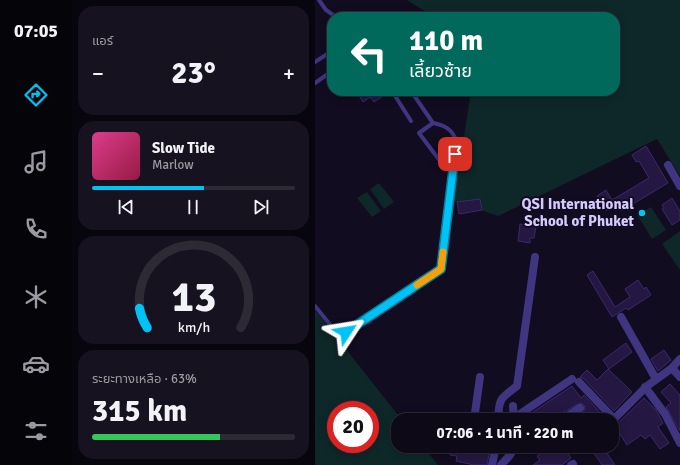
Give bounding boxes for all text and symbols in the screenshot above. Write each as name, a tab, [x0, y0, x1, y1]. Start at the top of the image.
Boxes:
text: 07:05	[14, 20, 58, 42]
text: 110 m	[409, 24, 483, 58]
icon: left	[343, 28, 395, 80]
text: แอร์	[92, 33, 113, 49]
text: 23°	[171, 55, 216, 92]
text: −	[92, 60, 104, 87]
text: +	[283, 60, 295, 87]
text: เลี้ยวซ้าย	[409, 60, 472, 82]
icon: directions	[22, 81, 50, 109]
pin	[438, 137, 472, 171]
text: Slow Tide	[152, 139, 215, 157]
icon: arrive	[444, 143, 466, 165]
icon: music	[22, 148, 50, 176]
text: Marlow	[152, 157, 194, 173]
place label: QSI International School of Phuket	[521, 195, 634, 230]
icon: previous	[115, 196, 137, 218]
icon: pause	[182, 196, 204, 218]
icon: next	[250, 196, 272, 218]
marker: QSI International School of Phuket	[637, 208, 647, 218]
icon: phone	[22, 215, 50, 243]
text: 13	[171, 272, 216, 323]
icon: climate	[22, 283, 50, 311]
position arrow	[325, 311, 367, 353]
text: km/h	[177, 318, 210, 335]
icon: car	[22, 350, 50, 378]
text: ระยะทางเหลือ · 63%	[92, 371, 197, 387]
text: 315 km	[92, 393, 187, 430]
speed limit sign: 20	[327, 401, 379, 453]
icon: filters	[22, 417, 50, 445]
text: 07:06 · 1 นาที · 220 m	[437, 424, 573, 442]

